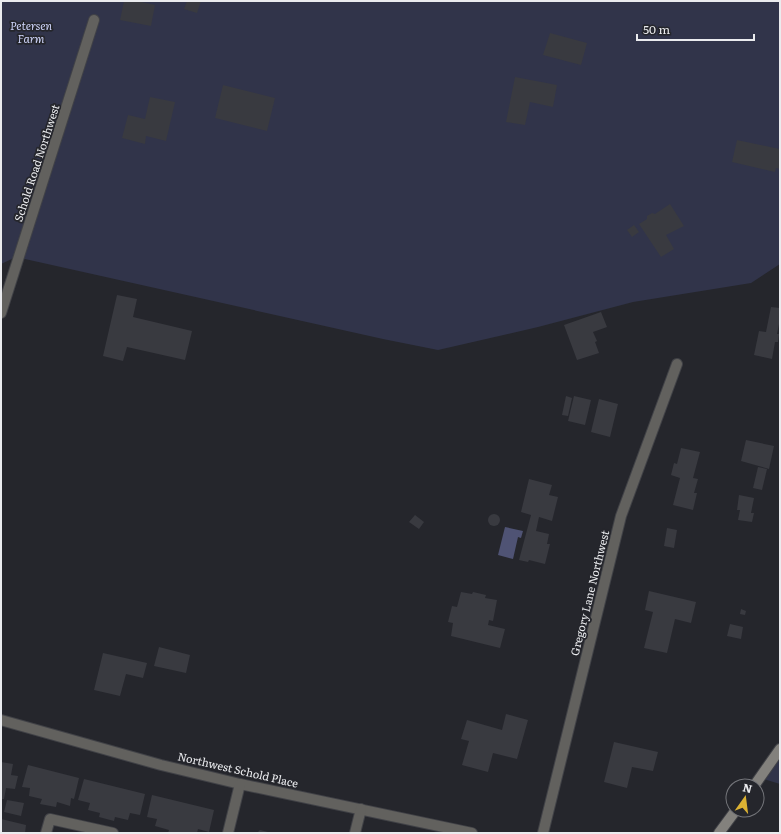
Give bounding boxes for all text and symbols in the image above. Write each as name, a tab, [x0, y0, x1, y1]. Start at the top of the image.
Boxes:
scale bar	[637, 16, 754, 42]
park label: Petersen Farm	[10, 17, 52, 46]
text: 50 m	[643, 20, 670, 38]
street label: Schold Road Northwest	[10, 101, 63, 223]
street label: Gregory Lane Northwest	[566, 528, 612, 657]
street label: Northwest Schold Place	[176, 747, 300, 791]
north arrow	[725, 778, 765, 818]
text: N	[741, 778, 754, 796]

